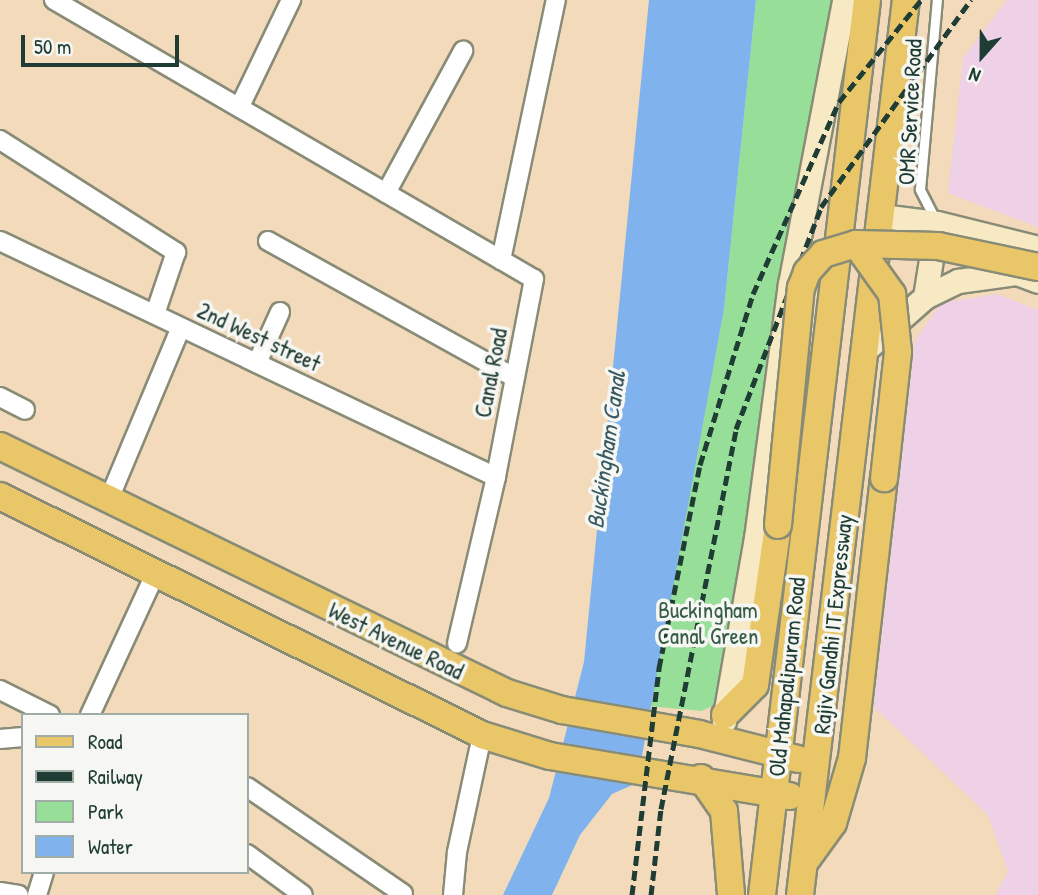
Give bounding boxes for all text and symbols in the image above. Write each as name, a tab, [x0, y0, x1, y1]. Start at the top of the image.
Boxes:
scale bar	[24, 21, 182, 65]
north arrow	[947, 21, 1017, 91]
text: 50 m	[34, 32, 71, 61]
street label: OMR Service Road	[892, 38, 928, 186]
text: N	[965, 62, 984, 90]
street label: 2nd West street	[193, 296, 325, 378]
street label: Canal Road	[469, 326, 513, 420]
water label: Buckingham Canal	[581, 370, 631, 530]
street label: Rajiv Gandhi IT Expressway	[808, 513, 858, 735]
street label: Old Mahapalipuram Road	[763, 576, 811, 778]
street label: West Avenue Road	[324, 596, 468, 686]
park label: Buckingham Canal Green	[657, 596, 759, 650]
legend	[21, 713, 248, 874]
text: Road	[88, 727, 122, 756]
text: Railway	[88, 762, 143, 791]
text: Park	[88, 797, 123, 826]
text: Water	[88, 832, 133, 861]

